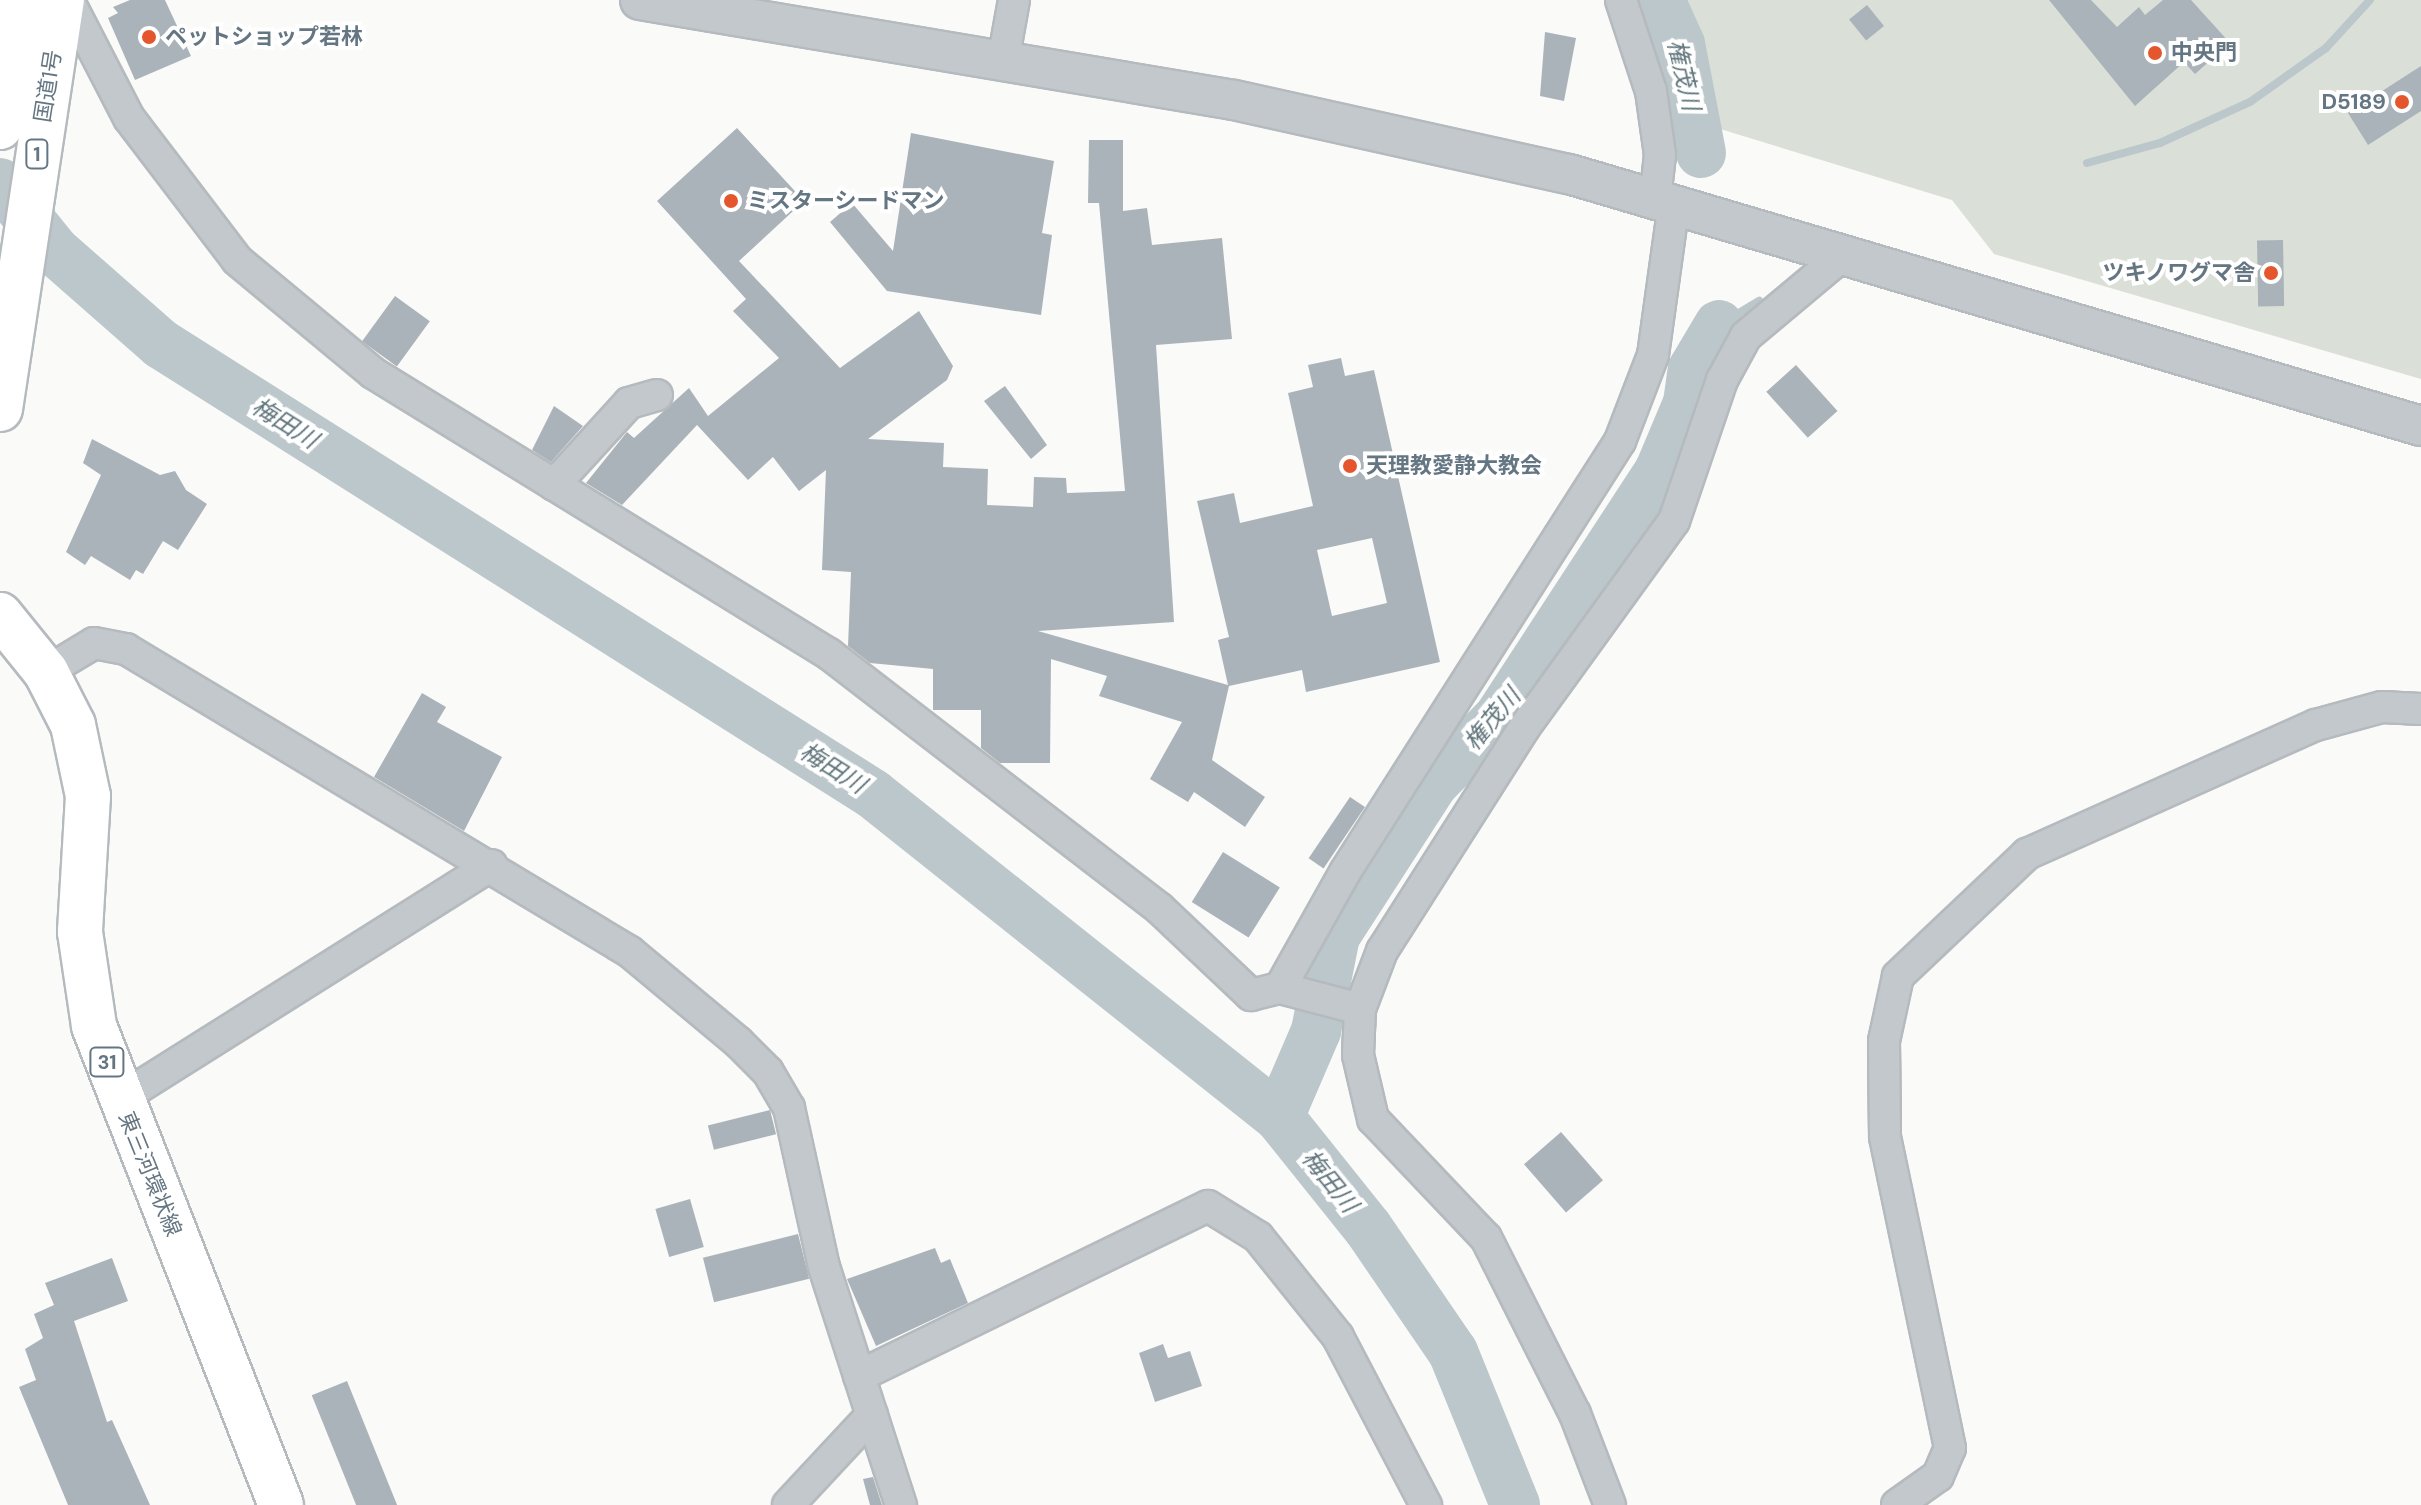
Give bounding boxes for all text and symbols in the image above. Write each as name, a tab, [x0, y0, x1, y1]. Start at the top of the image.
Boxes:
place label: ペットショップ若林	[165, 24, 363, 50]
marker: ペットショップ若林	[140, 28, 158, 46]
water label: 権茂川	[1662, 37, 1706, 113]
place label: 中央門	[2171, 40, 2237, 66]
marker: 中央門	[2146, 44, 2164, 62]
street label: 国道1号	[29, 48, 67, 124]
place label: D5189	[2321, 89, 2386, 115]
marker: D5189	[2393, 93, 2411, 111]
road number: 1	[25, 138, 49, 170]
place label: ミスターシードマン	[747, 188, 945, 214]
marker: ミスターシードマン	[722, 192, 740, 210]
place label: ツキノワグマ舎	[2101, 260, 2255, 286]
marker: ツキノワグマ舎	[2262, 264, 2280, 282]
water label: 梅田川	[247, 392, 323, 454]
place label: 天理教愛静大教会	[1366, 453, 1542, 479]
marker: 天理教愛静大教会	[1341, 457, 1359, 475]
water label: 権茂川	[1458, 682, 1526, 756]
water label: 梅田川	[795, 737, 871, 799]
road number: 31	[89, 1046, 125, 1078]
street label: 東三河環状線	[113, 1108, 187, 1240]
water label: 梅田川	[1296, 1144, 1364, 1218]

